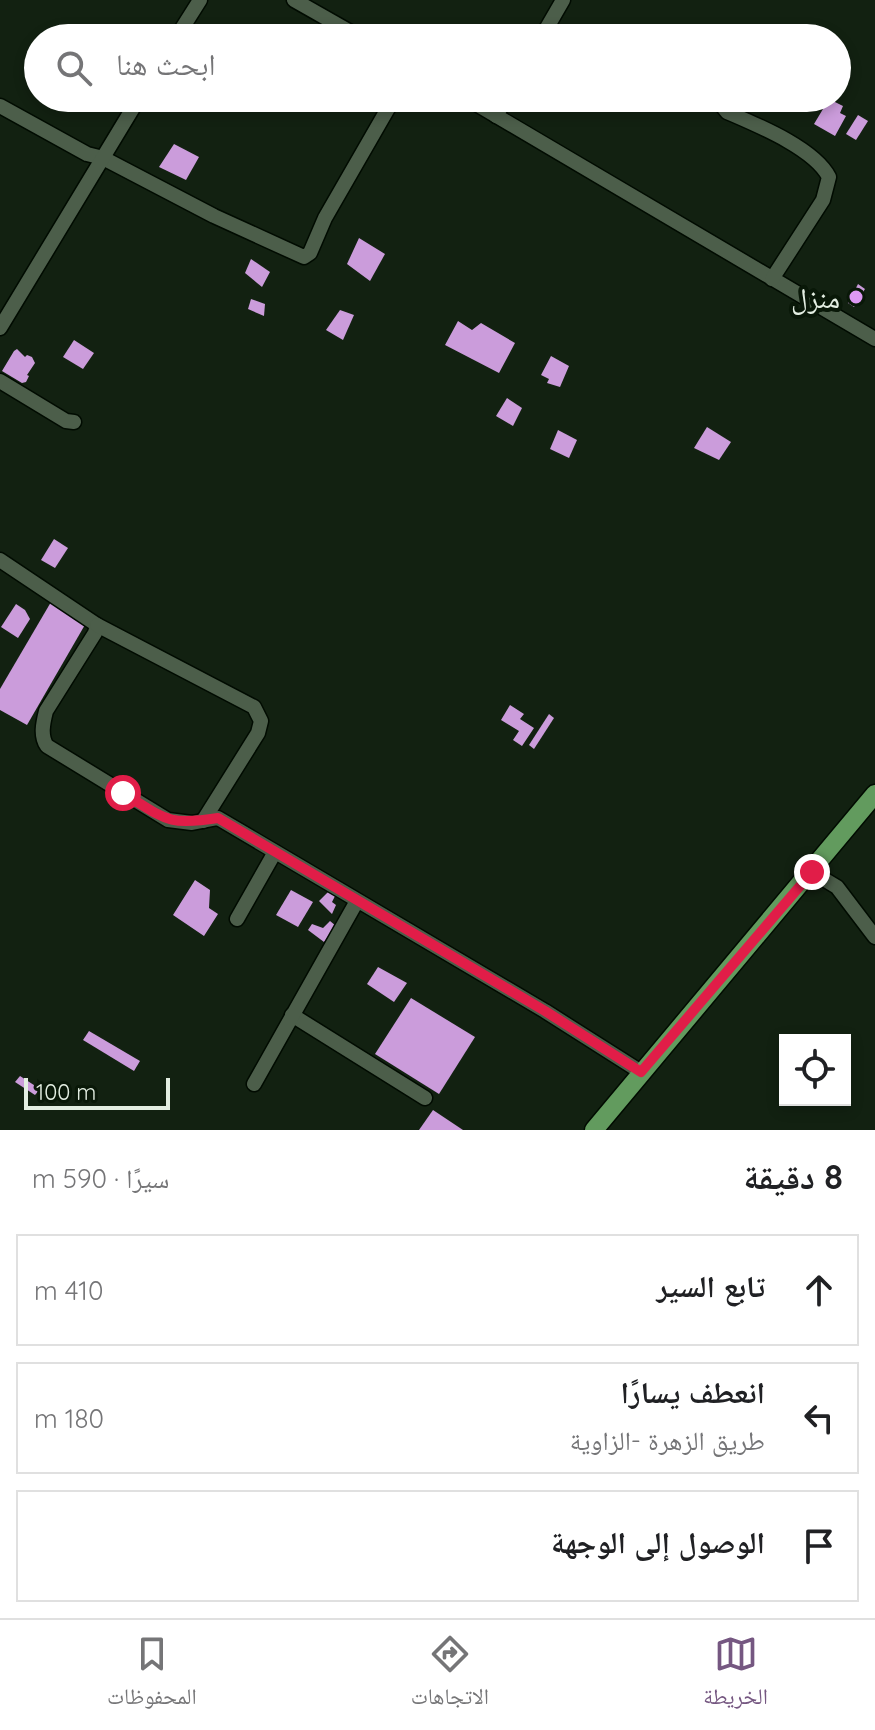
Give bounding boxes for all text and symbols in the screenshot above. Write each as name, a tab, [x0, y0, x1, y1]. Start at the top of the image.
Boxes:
search box	[24, 24, 851, 112]
text: ابحث هنا	[116, 45, 216, 83]
icon: search	[52, 46, 96, 90]
place label: منزل	[791, 280, 840, 315]
marker: منزل	[847, 288, 865, 306]
route start	[105, 775, 141, 811]
route end	[794, 854, 830, 890]
map controls	[779, 1034, 851, 1106]
button: locate	[779, 1034, 851, 1106]
scale bar	[24, 1074, 170, 1110]
text: 100 m	[36, 1078, 96, 1106]
text: 8 دقيقة	[743, 1155, 843, 1198]
text: سيرًا · 590 m	[32, 1162, 169, 1195]
text: تابع السير	[657, 1267, 765, 1305]
icon: ahead	[797, 1268, 841, 1312]
text: 410 m	[34, 1274, 103, 1307]
text: انعطف يسارًا	[621, 1373, 765, 1411]
icon: left	[797, 1396, 841, 1440]
text: 180 m	[34, 1402, 104, 1435]
text: طريق الزهرة -الزاوية	[570, 1424, 765, 1457]
text: الوصول إلى الوجهة	[551, 1523, 765, 1561]
icon: arrive	[797, 1524, 841, 1568]
tab: المحفوظات	[107, 1632, 197, 1718]
tab: الاتجاهات	[411, 1632, 489, 1718]
tab: الخريطة	[703, 1632, 768, 1718]

